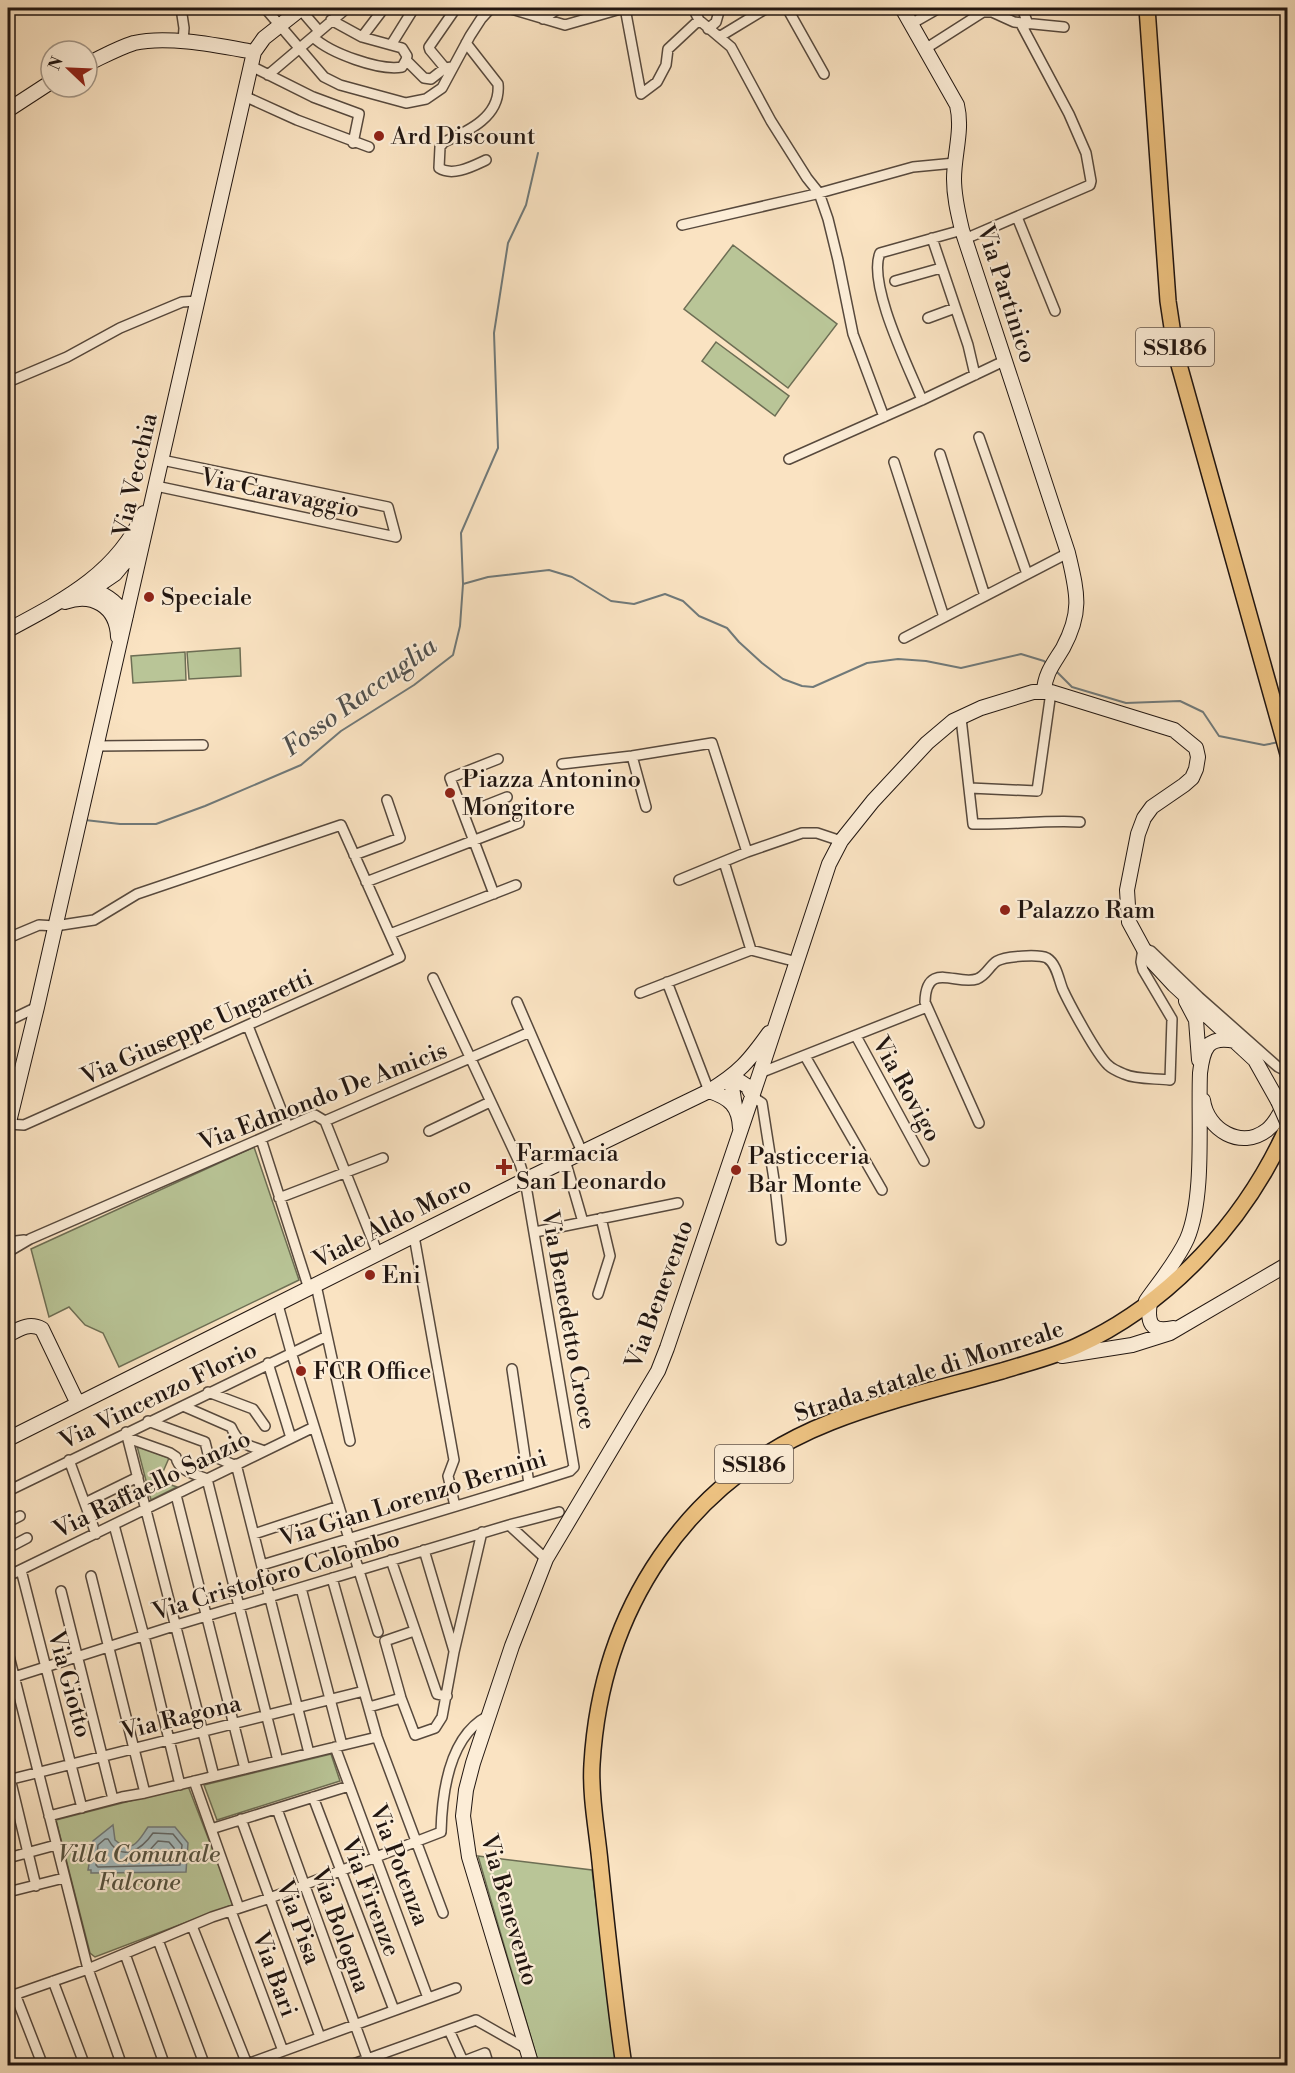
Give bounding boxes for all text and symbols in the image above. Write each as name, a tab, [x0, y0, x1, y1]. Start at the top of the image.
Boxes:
north arrow	[39, 39, 99, 99]
text: N	[44, 53, 68, 73]
place label: Ard Discount	[390, 122, 536, 152]
marker: Ard Discount	[372, 129, 386, 143]
street label: Via Partinico	[969, 221, 1042, 367]
road number: SS186	[1136, 328, 1214, 366]
street label: Via Vecchia	[107, 409, 165, 541]
street label: Via Caravaggio	[196, 462, 362, 525]
place label: Speciale	[161, 583, 252, 613]
marker: Speciale	[142, 590, 156, 604]
water label: Fosso Raccuglia	[276, 630, 444, 764]
place label: Piazza Antonino Mongitore	[462, 765, 641, 823]
marker: Piazza Antonino Mongitore	[443, 786, 457, 800]
place label: Palazzo Ram	[1017, 896, 1155, 926]
marker: Palazzo Ram	[998, 903, 1012, 917]
street label: Via Giuseppe Ungaretti	[76, 963, 318, 1093]
street label: Via Rovigo	[864, 1031, 947, 1147]
street label: Via Edmondo De Amicis	[194, 1036, 452, 1159]
place label: Farmacia San Leonardo	[516, 1139, 666, 1197]
place label: Pasticceria Bar Monte	[747, 1142, 871, 1200]
marker: Farmacia San Leonardo	[497, 1160, 511, 1174]
marker: Pasticceria Bar Monte	[729, 1163, 743, 1177]
street label: Viale Aldo Moro	[307, 1170, 477, 1276]
street label: Via Benedetto Croce	[534, 1208, 602, 1432]
street label: Via Benevento	[619, 1216, 701, 1374]
place label: Eni	[382, 1261, 421, 1291]
marker: Eni	[363, 1268, 377, 1282]
street label: Strada statale di Monreale	[791, 1314, 1068, 1430]
street label: Via Vincenzo Florio	[54, 1335, 262, 1457]
place label: FCR Office	[313, 1357, 431, 1387]
marker: FCR Office	[294, 1364, 308, 1378]
street label: Via Raffaello Sanzio	[48, 1424, 256, 1546]
street label: Via Gian Lorenzo Bernini	[275, 1444, 551, 1554]
road number: SS186	[715, 1445, 793, 1483]
street label: Via Cristoforo Colombo	[148, 1524, 404, 1628]
street label: Via Giotto	[40, 1626, 98, 1741]
street label: Via Ragona	[117, 1688, 245, 1748]
street label: Via Potenza	[362, 1800, 436, 1931]
street label: Via Benevento	[473, 1830, 545, 1989]
street label: Via Firenze	[333, 1833, 406, 1961]
park label: Villa Comunale Falcone	[58, 1840, 220, 1898]
street label: Via Bologna	[303, 1863, 377, 1998]
street label: Via Pisa	[269, 1875, 327, 1970]
street label: Via Bari	[244, 1927, 303, 2021]

